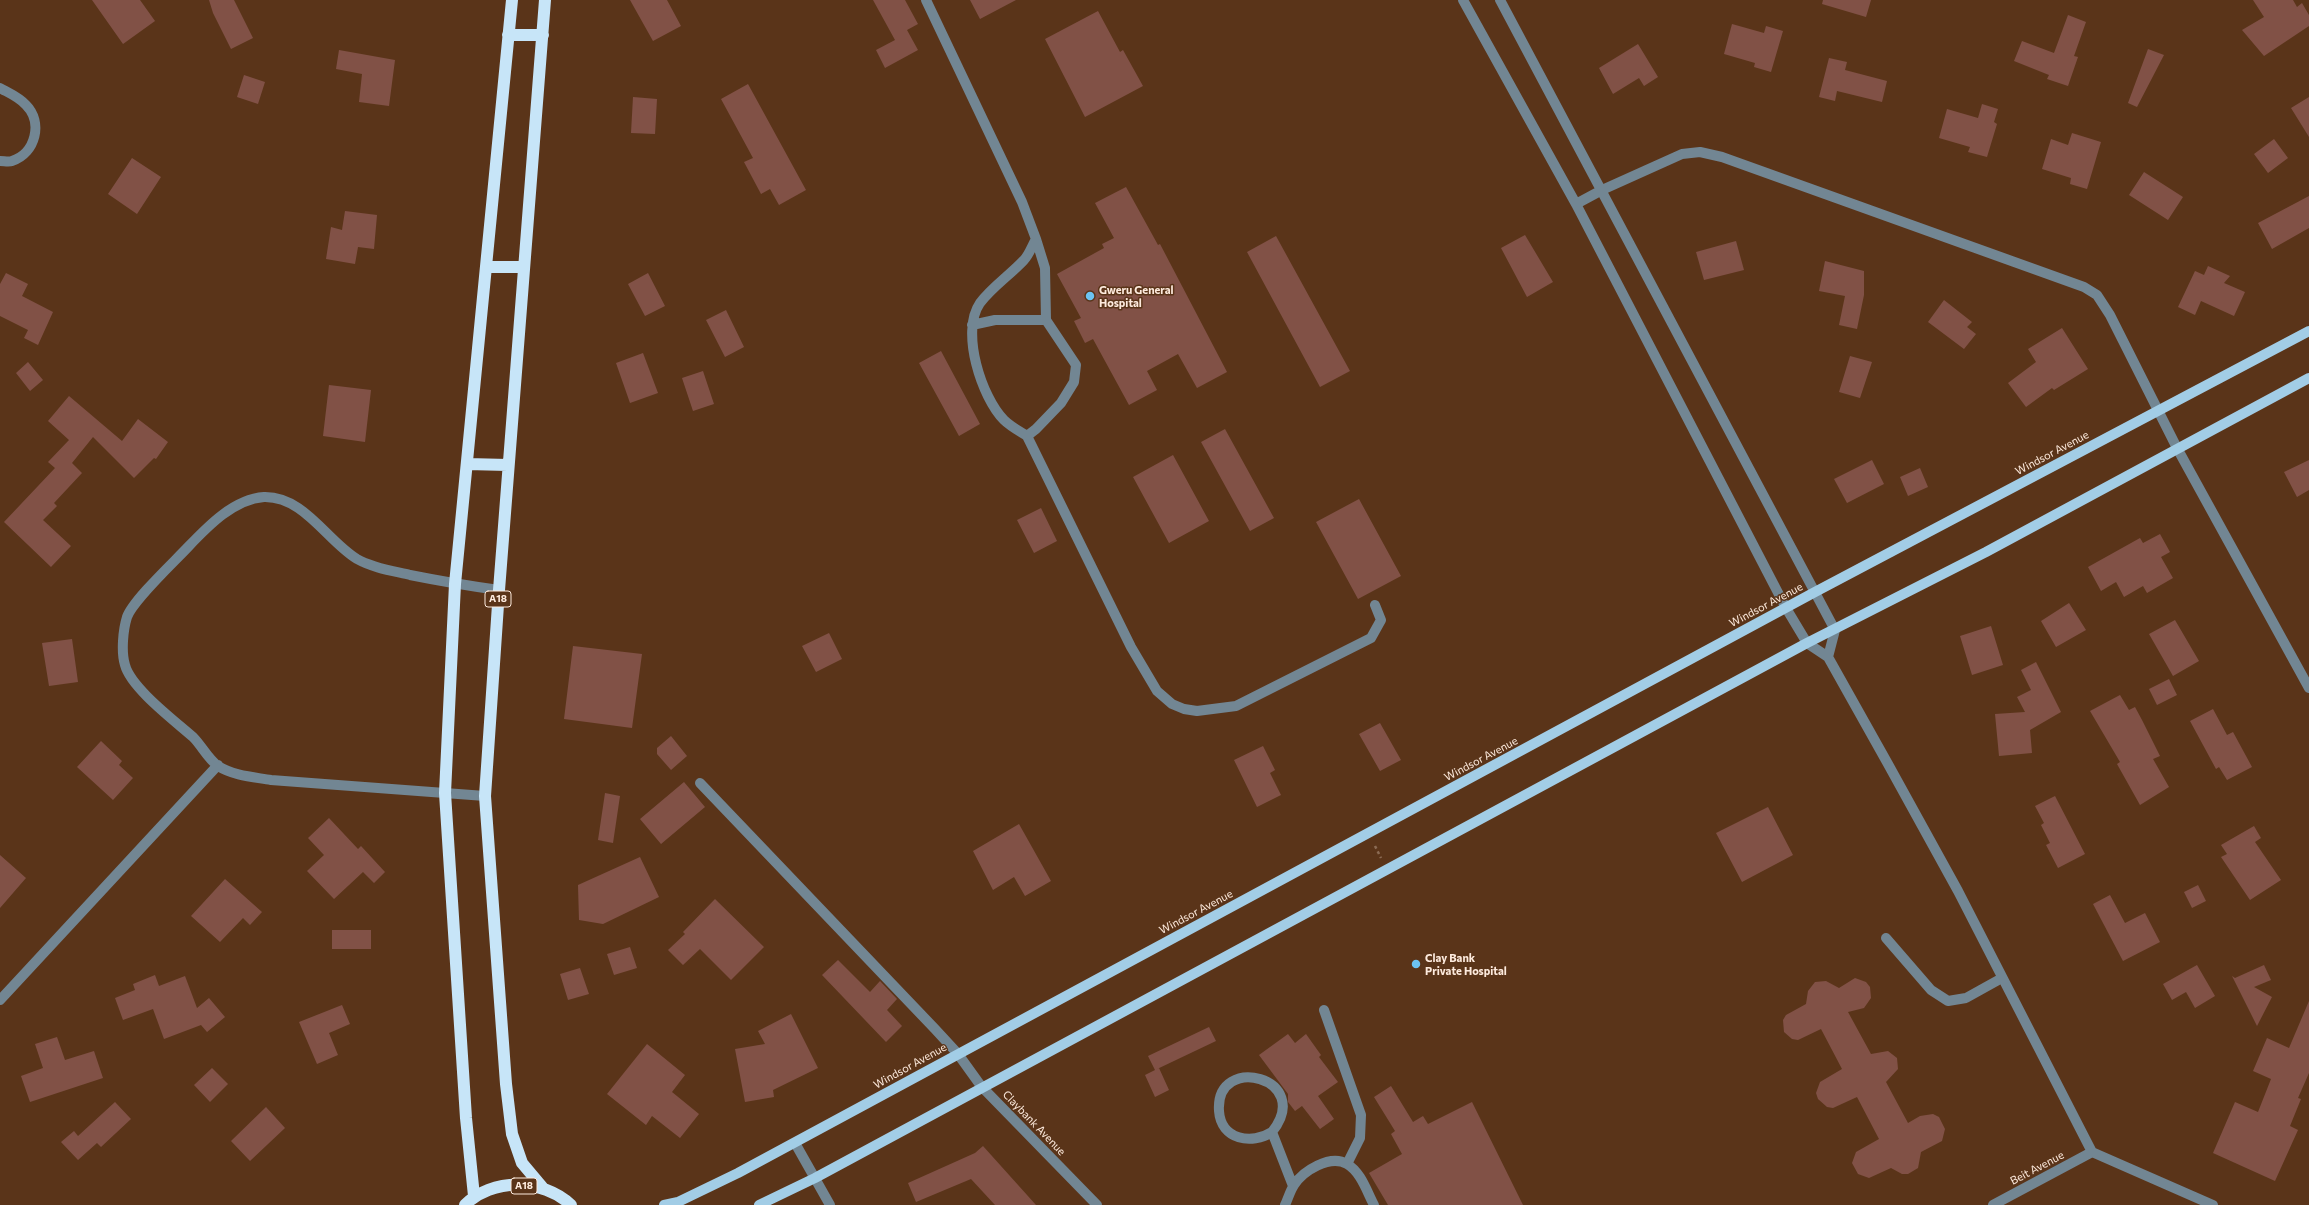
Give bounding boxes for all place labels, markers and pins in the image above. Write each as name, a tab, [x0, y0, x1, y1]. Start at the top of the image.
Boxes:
place label: Gweru General Hospital	[1099, 283, 1174, 309]
marker: Gweru General Hospital	[1084, 290, 1096, 302]
place label: Clay Bank Private Hospital	[1425, 951, 1507, 977]
marker: Clay Bank Private Hospital	[1410, 958, 1422, 970]

